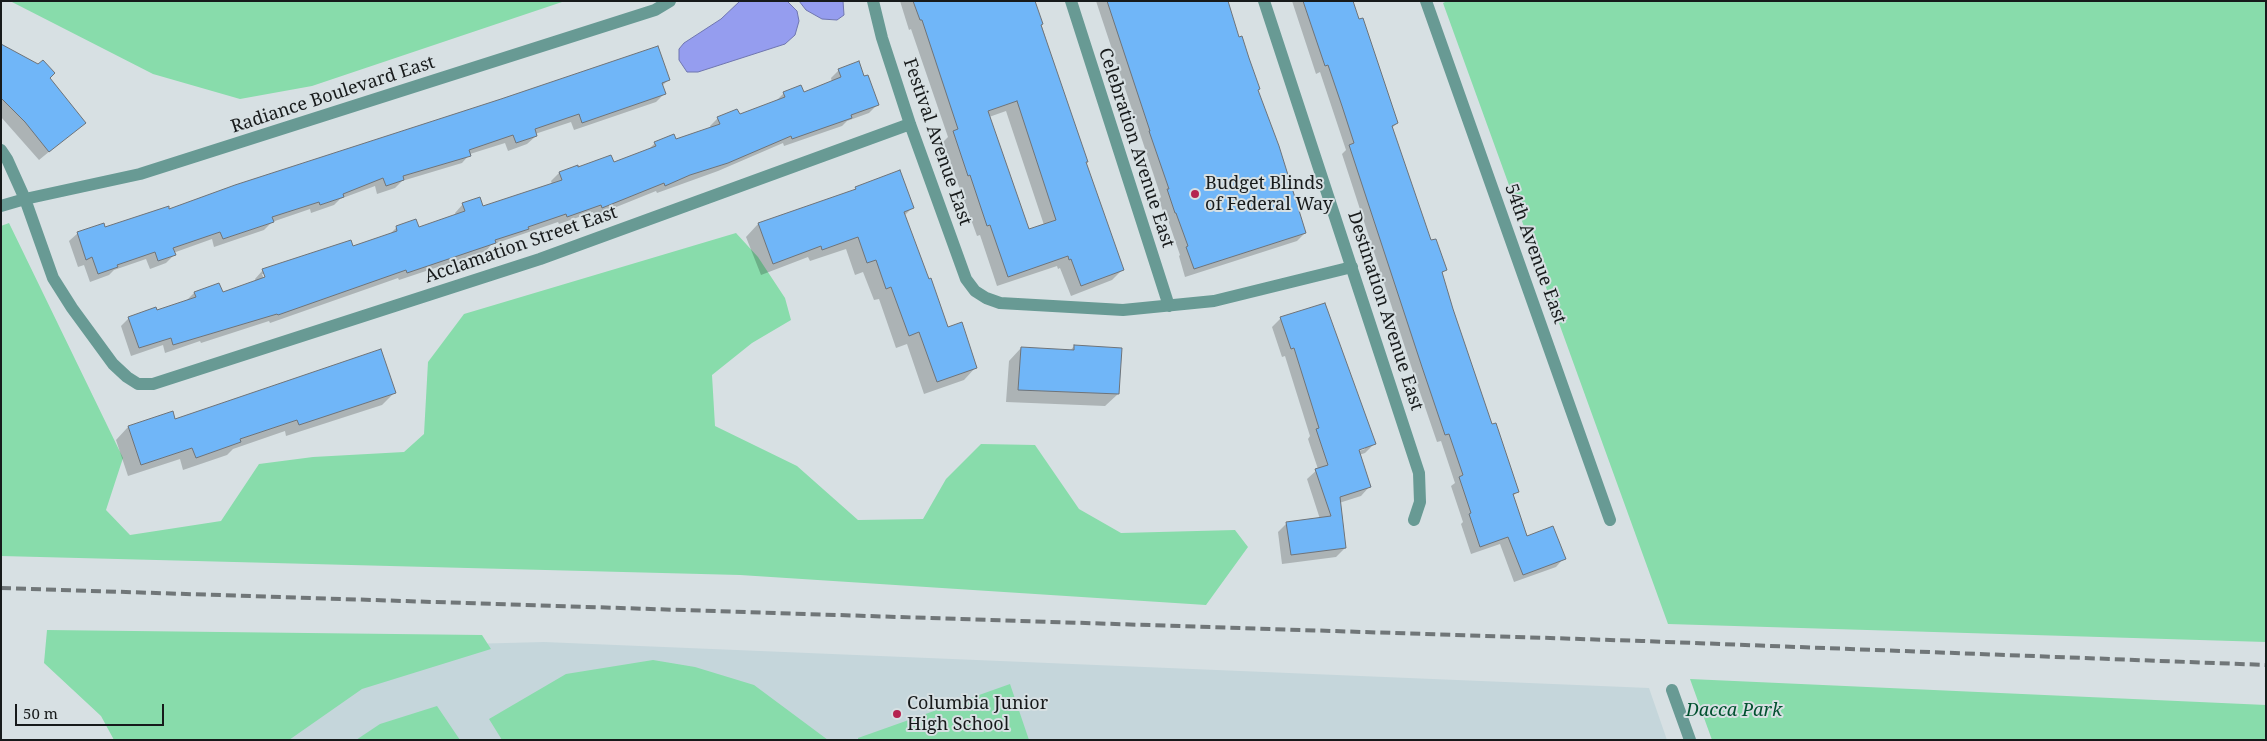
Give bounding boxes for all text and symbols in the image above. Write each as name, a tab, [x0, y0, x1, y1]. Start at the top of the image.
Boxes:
street label: Celebration Avenue East	[1093, 45, 1179, 251]
street label: Radiance Boulevard East	[228, 52, 438, 138]
street label: Festival Avenue East	[898, 56, 976, 228]
place label: Budget Blinds of Federal Way	[1205, 173, 1333, 215]
street label: 54th Avenue East	[1500, 181, 1570, 327]
marker: Budget Blinds of Federal Way	[1189, 188, 1201, 200]
street label: Acclamation Street East	[422, 202, 620, 288]
street label: Destination Avenue East	[1343, 209, 1427, 413]
place label: Columbia Junior High School	[907, 693, 1048, 736]
scale bar	[18, 694, 166, 726]
park label: Dacca Park	[1686, 700, 1782, 722]
text: 50 m	[23, 703, 58, 723]
marker: Columbia Junior High School	[891, 708, 903, 720]

